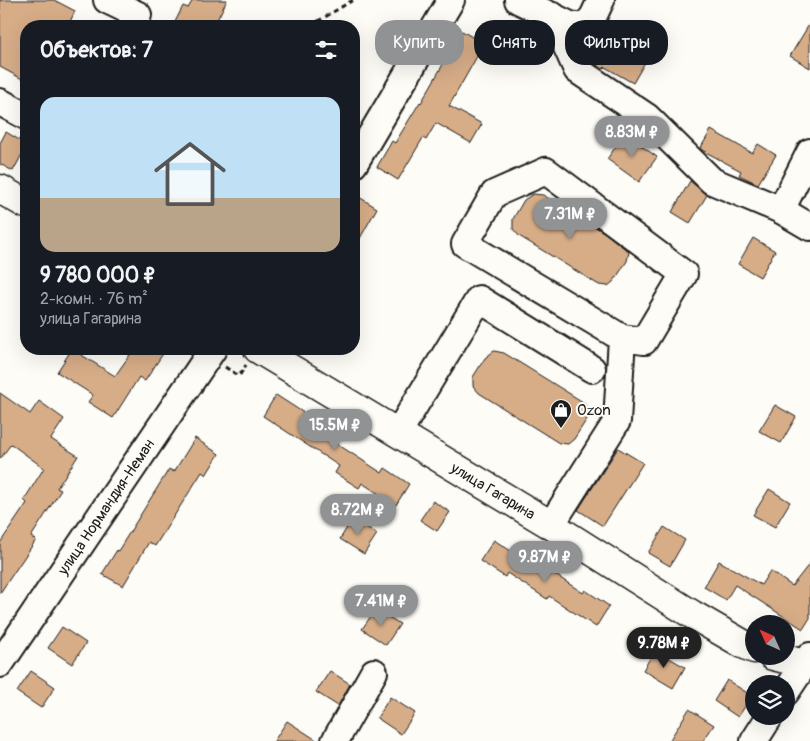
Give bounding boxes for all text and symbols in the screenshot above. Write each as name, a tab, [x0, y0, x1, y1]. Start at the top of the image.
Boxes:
chip: Купить	[375, 20, 464, 65]
chip: Снять	[474, 20, 555, 65]
chip: Фильтры	[565, 20, 668, 65]
icon: filters	[312, 36, 340, 64]
text: Объектов: 7	[40, 37, 153, 64]
pin: 8.83M ₽	[586, 116, 678, 158]
text: 8.83M ₽	[605, 122, 659, 142]
icon: home	[145, 129, 235, 219]
pin: 7.31M ₽	[524, 198, 616, 240]
text: 7.31M ₽	[544, 204, 596, 224]
text: 9 780 000 ₽	[40, 262, 156, 289]
text: 2-комн. · 76 m²	[40, 289, 148, 309]
text: улица Гагарина	[40, 309, 141, 329]
shop icon: Ozon	[549, 398, 573, 429]
place label: Ozon	[577, 401, 611, 420]
pin: 15.5M ₽	[289, 408, 381, 451]
text: 15.5M ₽	[309, 415, 361, 435]
street label: улица Нормандия-Неман	[53, 436, 159, 580]
street label: улица Гагарина	[446, 458, 538, 524]
pin: 8.72M ₽	[312, 494, 404, 536]
text: 8.72M ₽	[331, 500, 385, 520]
pin: 9.87M ₽	[499, 540, 591, 583]
text: 9.87M ₽	[519, 547, 571, 567]
pin: 7.41M ₽	[335, 584, 427, 627]
text: 7.41M ₽	[355, 591, 407, 611]
north arrow	[745, 615, 795, 665]
map controls	[745, 615, 795, 725]
pin: 9.78M ₽	[618, 626, 710, 669]
text: 9.78M ₽	[638, 633, 690, 653]
button: layers	[745, 675, 795, 725]

